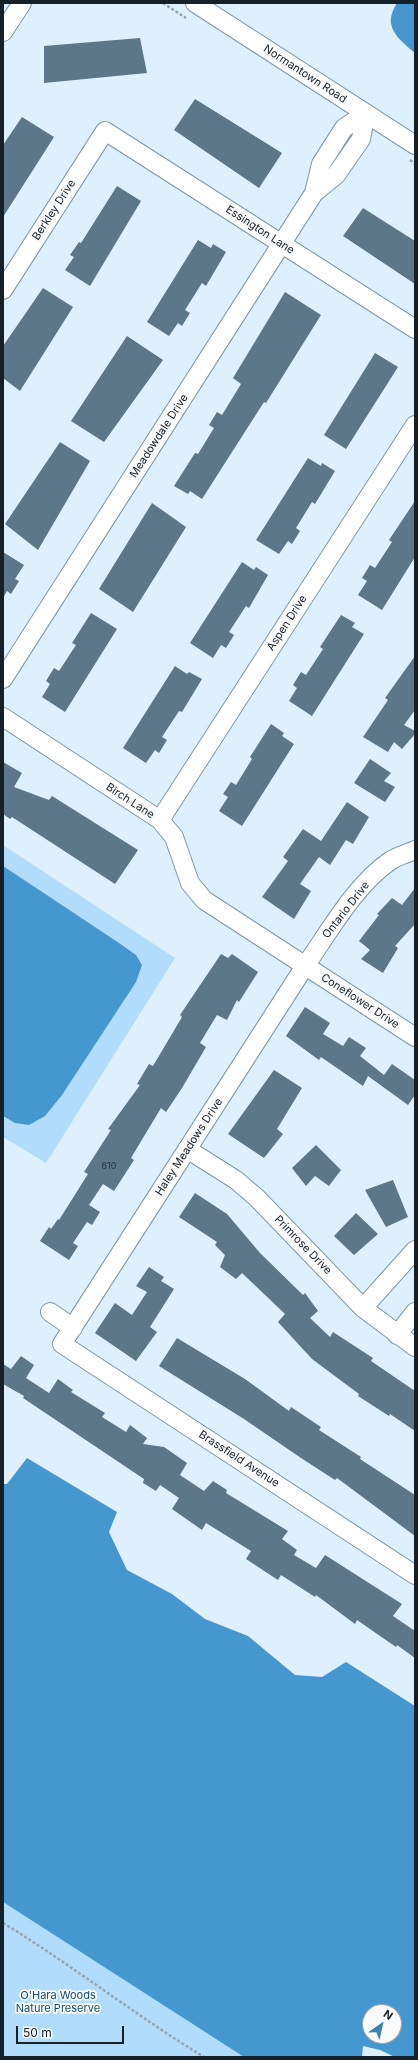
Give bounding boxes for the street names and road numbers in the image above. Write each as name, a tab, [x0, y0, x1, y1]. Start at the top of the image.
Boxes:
street label: Normantown Road	[261, 42, 349, 106]
street label: Berkley Drive	[30, 177, 78, 243]
street label: Essington Lane	[223, 203, 297, 257]
street label: Meadowdale Drive	[127, 392, 191, 480]
street label: Aspen Drive	[264, 593, 310, 653]
street label: Birch Lane	[103, 780, 157, 822]
street label: Ontario Drive	[320, 879, 372, 941]
street label: Coneflower Drive	[318, 971, 402, 1031]
street label: Haley Meadows Drive	[153, 1096, 225, 1198]
street label: Primrose Drive	[272, 1213, 334, 1277]
street label: Brassfield Avenue	[196, 1428, 282, 1490]

